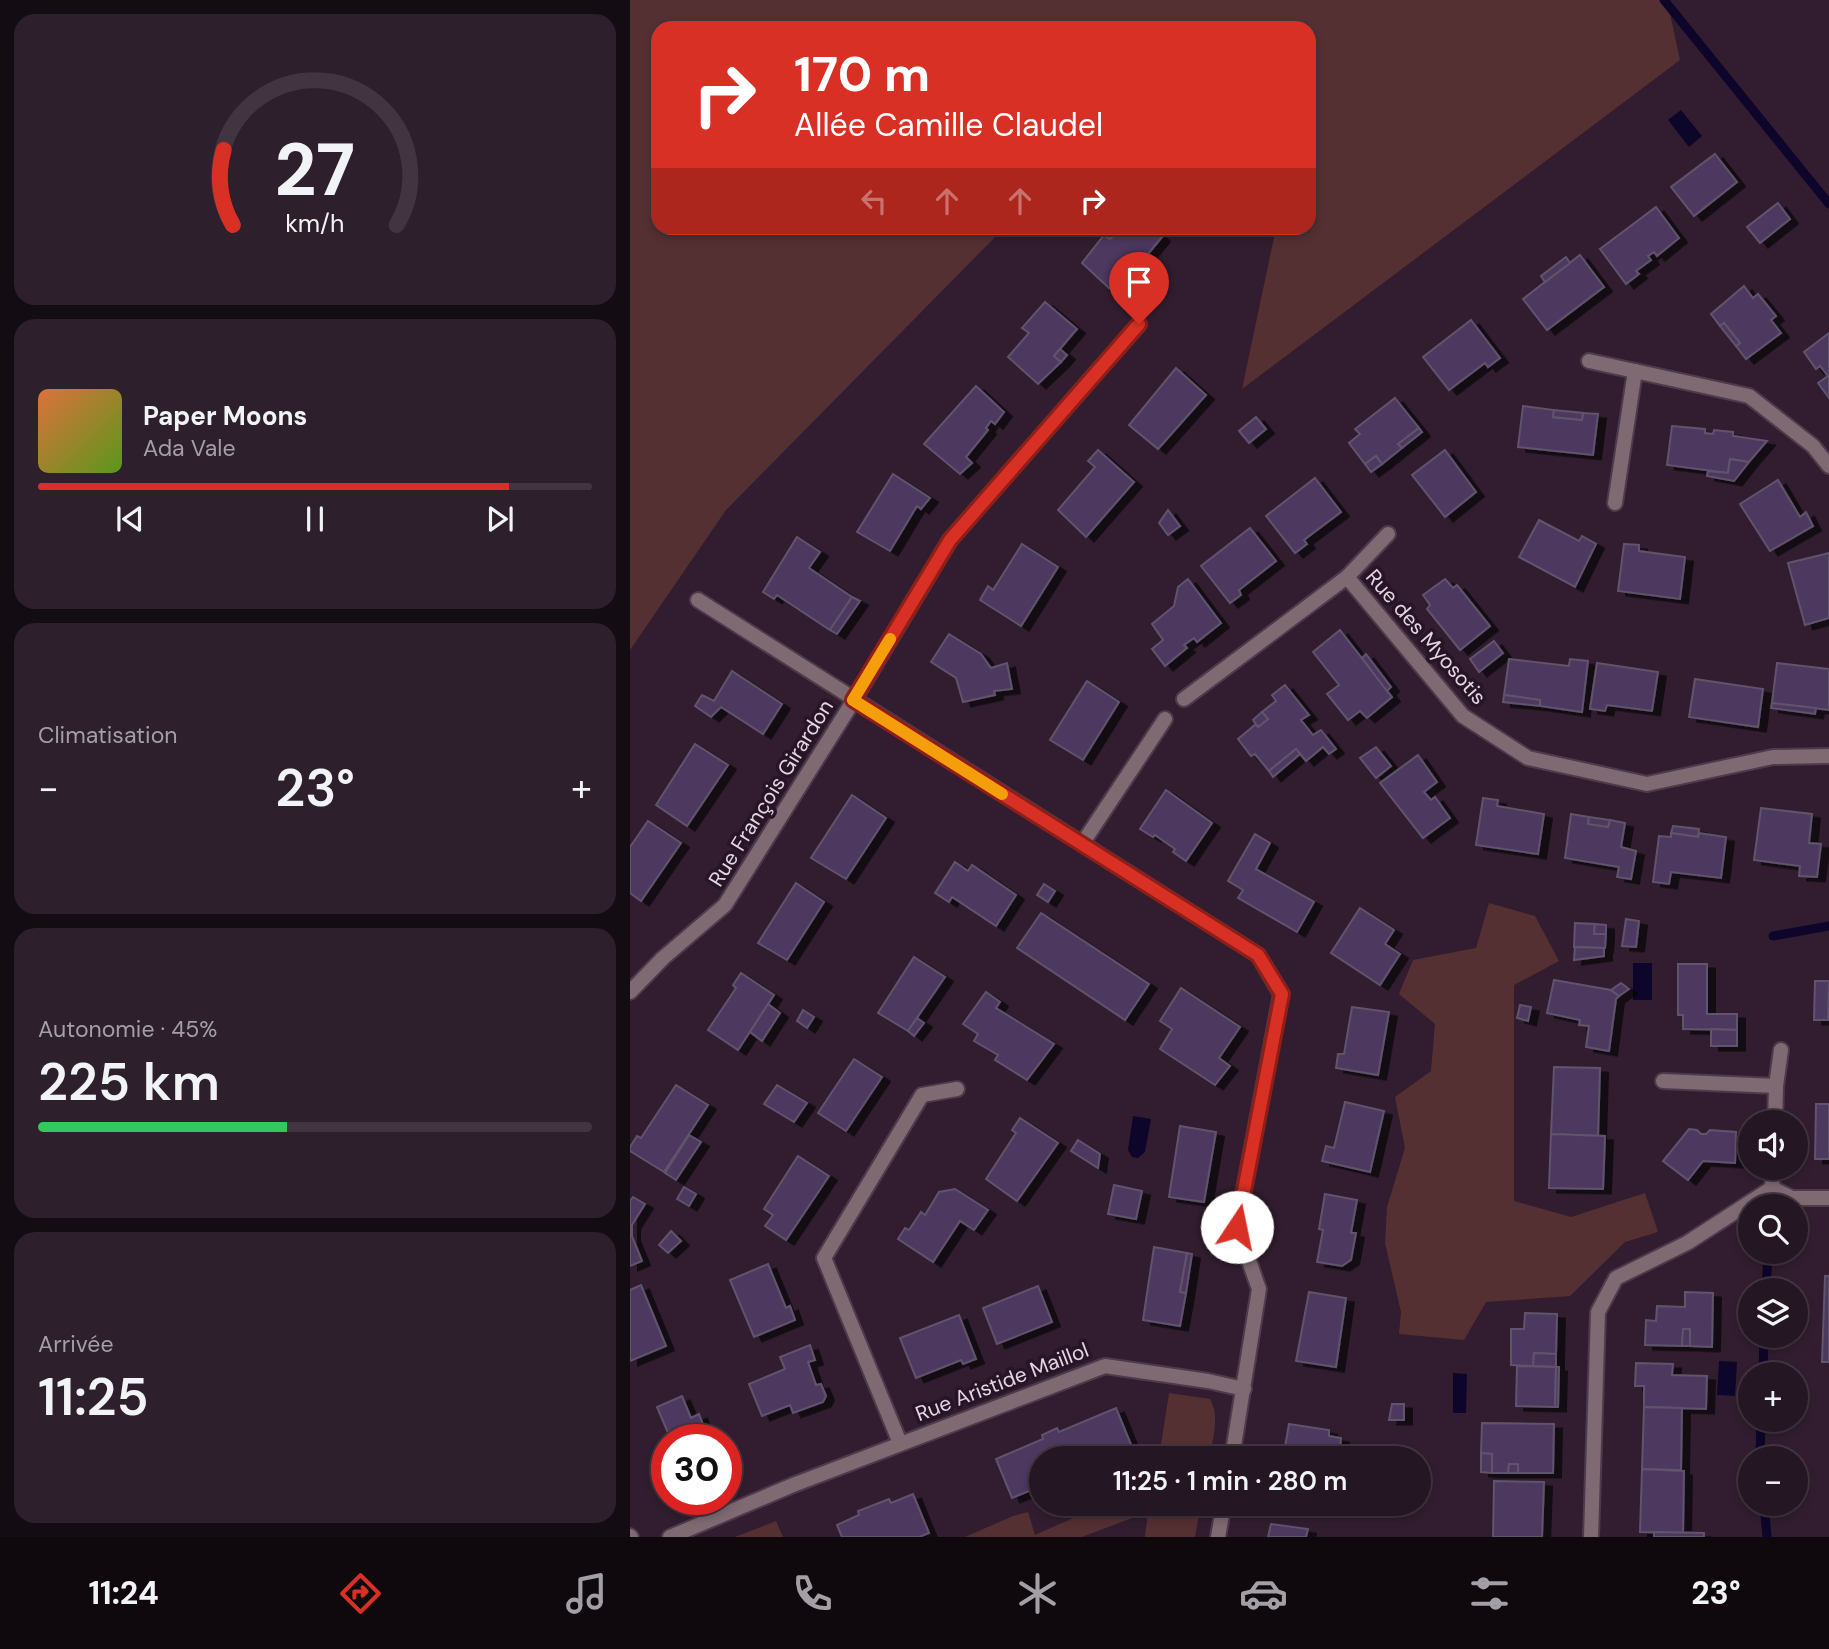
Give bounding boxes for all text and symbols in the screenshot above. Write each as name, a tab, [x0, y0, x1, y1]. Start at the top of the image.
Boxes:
text: 170 m	[794, 42, 930, 106]
icon: right	[679, 49, 770, 140]
text: Allée Camille Claudel	[794, 104, 1103, 146]
text: 27	[275, 124, 355, 219]
icon: left	[855, 182, 893, 220]
icon: ahead	[928, 182, 966, 220]
icon: ahead	[1001, 182, 1039, 220]
icon: right	[1074, 182, 1112, 220]
text: km/h	[285, 207, 345, 240]
pin	[1109, 252, 1169, 324]
icon: arrive	[1120, 263, 1158, 301]
text: Paper Moons	[143, 399, 307, 433]
text: Ada Vale	[143, 433, 236, 463]
icon: previous	[111, 500, 149, 538]
icon: pause	[296, 500, 334, 538]
icon: next	[481, 500, 519, 538]
street label: Rue des Myosotis	[1360, 563, 1492, 711]
street label: Rue François Girardon	[702, 694, 840, 892]
text: Climatisation	[38, 720, 177, 750]
text: 23°	[275, 754, 355, 822]
text: −	[38, 763, 59, 813]
text: +	[571, 763, 592, 813]
text: Autonomie · 45%	[38, 1014, 217, 1044]
text: 225 km	[38, 1048, 220, 1116]
map controls	[1738, 1110, 1808, 1516]
button: sound	[1738, 1110, 1808, 1180]
position arrow	[1200, 1190, 1274, 1264]
button: search	[1738, 1194, 1808, 1264]
button: layers	[1738, 1278, 1808, 1348]
text: Arrivée	[38, 1329, 114, 1359]
street label: Rue Aristide Maillol	[911, 1336, 1093, 1428]
button: +	[1738, 1362, 1808, 1432]
text: 11:25	[38, 1363, 149, 1431]
speed limit sign: 30	[651, 1424, 742, 1515]
button: −	[1738, 1446, 1808, 1516]
text: 11:25 · 1 min · 280 m	[1113, 1464, 1347, 1498]
icon: directions	[336, 1569, 385, 1618]
icon: music	[562, 1569, 611, 1618]
icon: phone	[788, 1569, 837, 1618]
icon: climate	[1013, 1569, 1062, 1618]
icon: car	[1239, 1569, 1288, 1618]
icon: filters	[1465, 1569, 1514, 1618]
text: 11:24	[88, 1572, 159, 1614]
text: 23°	[1691, 1572, 1741, 1614]

